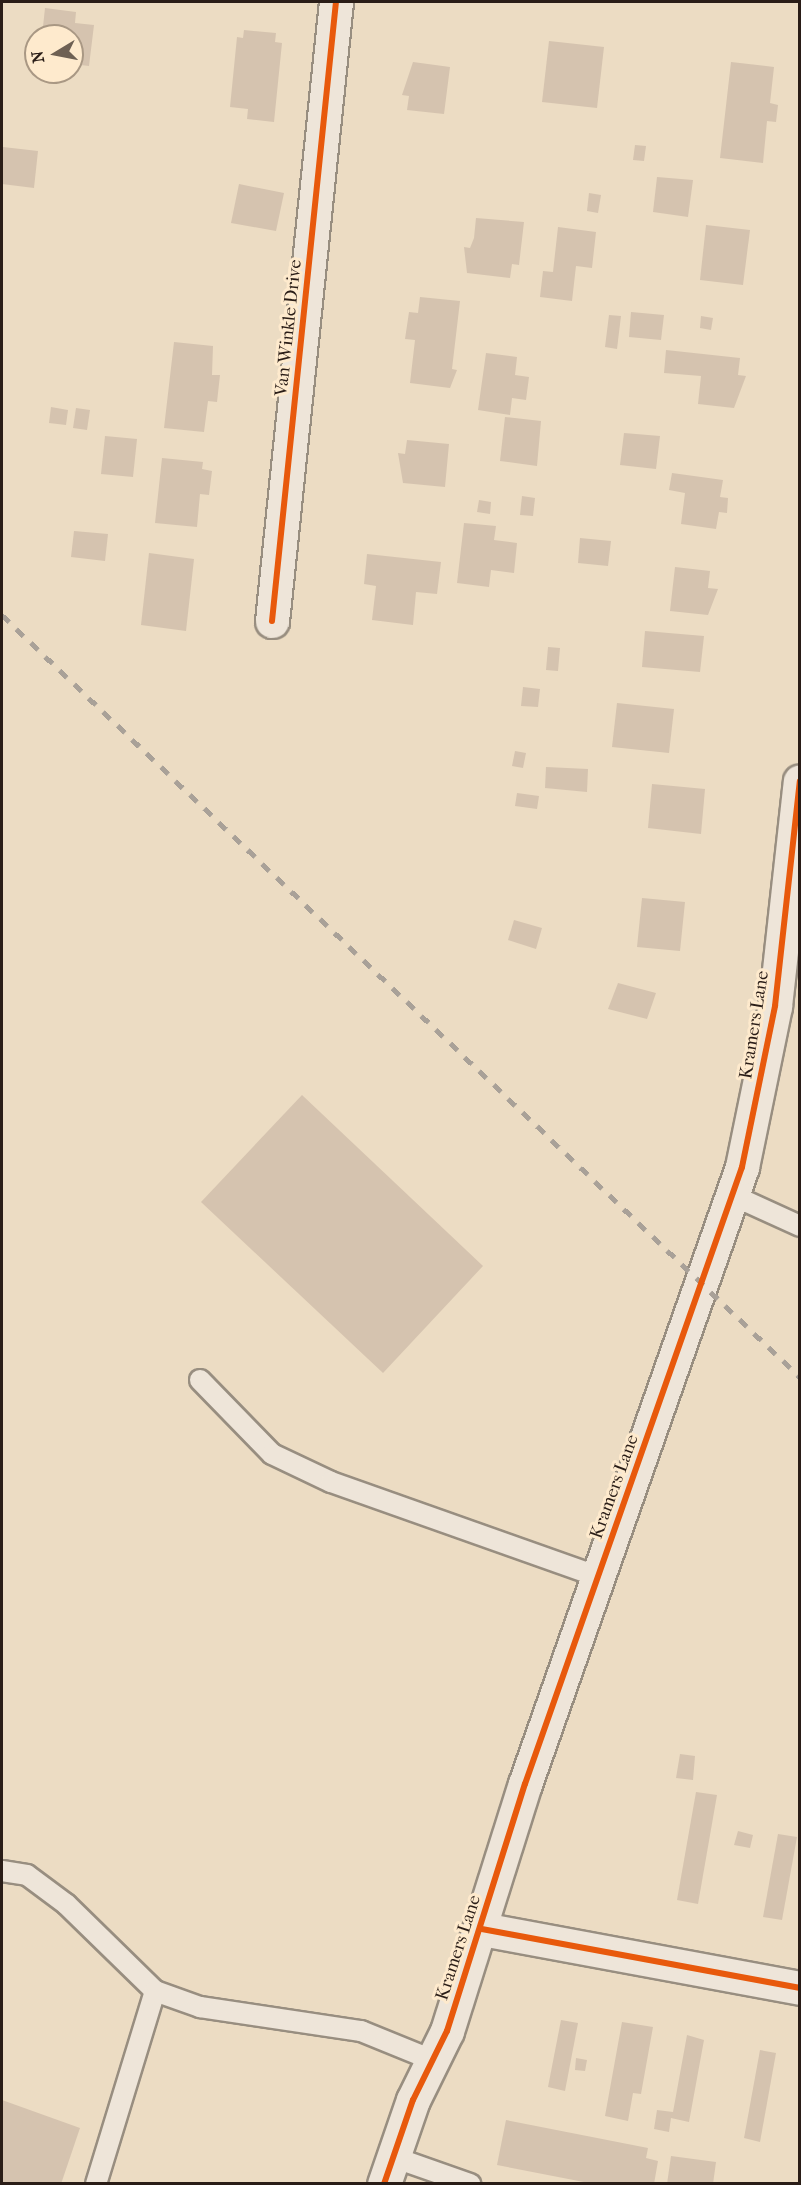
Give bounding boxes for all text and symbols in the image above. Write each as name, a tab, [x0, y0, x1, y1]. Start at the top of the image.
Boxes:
north arrow	[24, 24, 84, 84]
text: N	[27, 49, 48, 65]
street label: Van Winkle Drive	[271, 259, 307, 397]
street label: Kramers Lane	[736, 969, 774, 1081]
street label: Kramers Lane	[586, 1432, 644, 1542]
street label: Kramers Lane	[432, 1893, 486, 2003]

